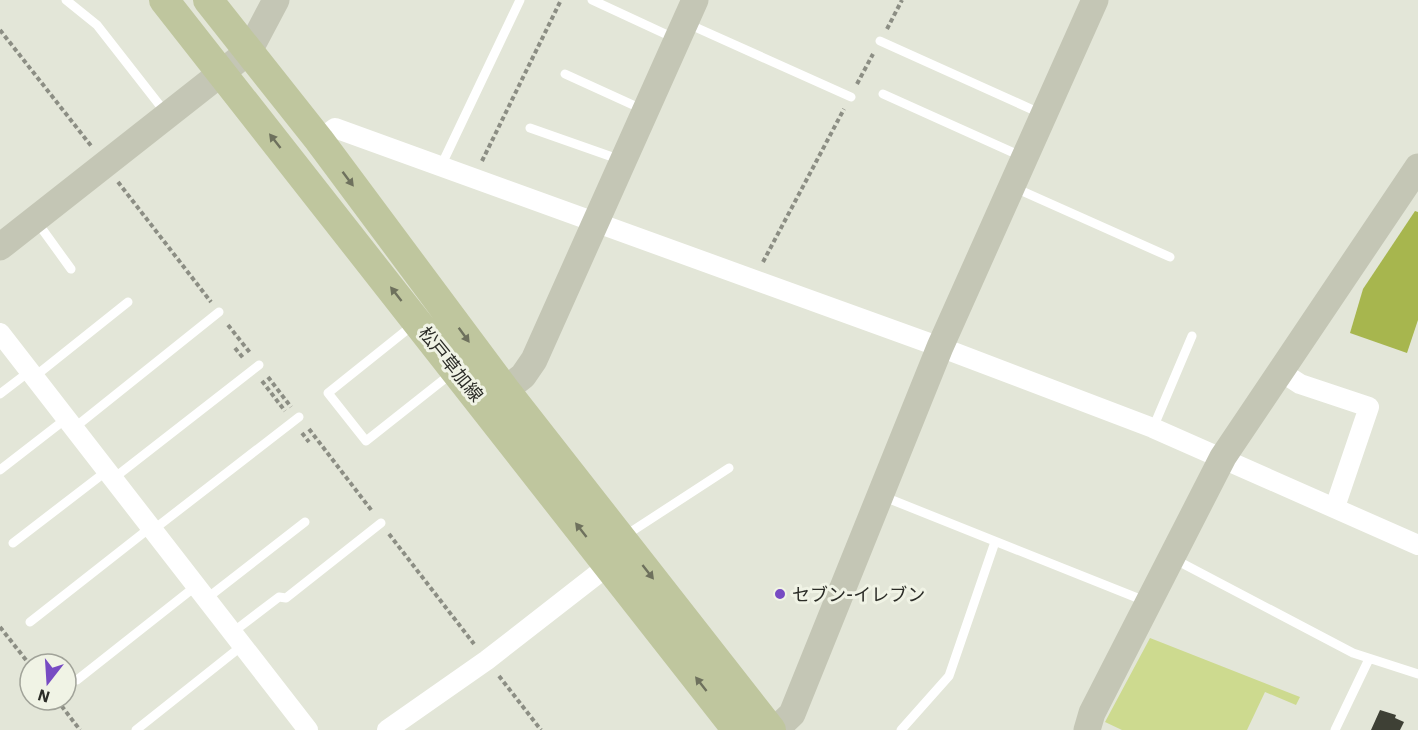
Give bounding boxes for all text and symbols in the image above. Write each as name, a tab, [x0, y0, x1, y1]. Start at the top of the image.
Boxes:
one-way arrow	[269, 133, 282, 149]
one-way arrow	[341, 171, 353, 186]
one-way arrow	[390, 287, 402, 302]
street label: 松戸草加線	[414, 322, 488, 406]
one-way arrow	[458, 327, 470, 342]
one-way arrow	[575, 522, 588, 538]
one-way arrow	[641, 565, 653, 580]
place label: セブン-イレブン	[792, 583, 925, 606]
marker: セブン-イレブン	[773, 587, 787, 601]
north arrow	[18, 652, 78, 712]
one-way arrow	[696, 676, 708, 691]
text: N	[35, 685, 52, 708]

